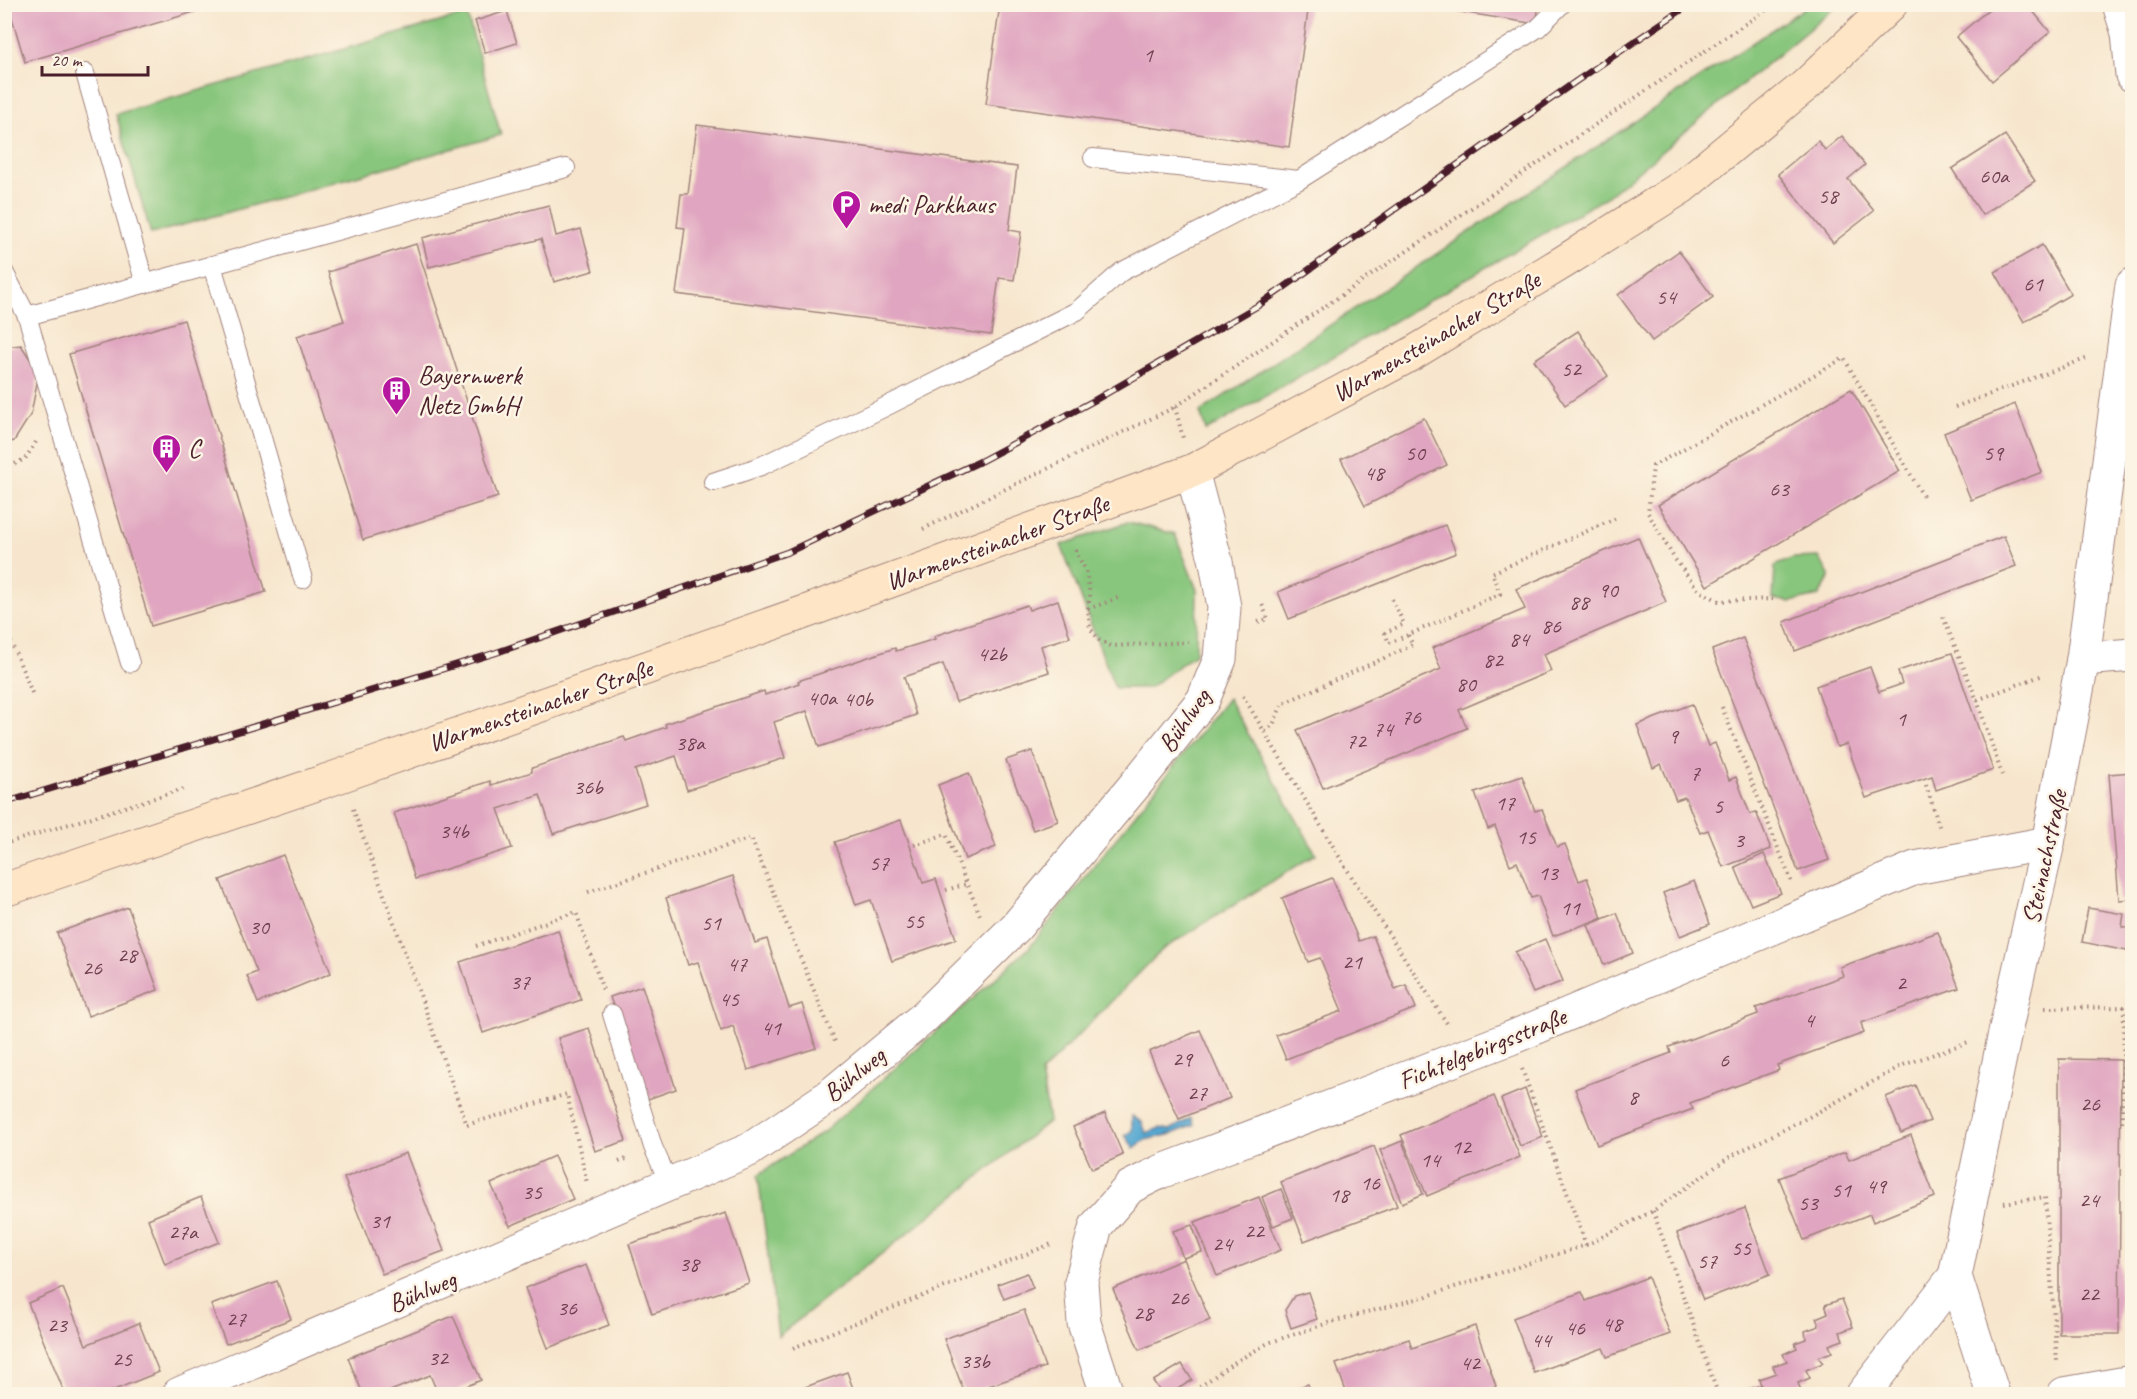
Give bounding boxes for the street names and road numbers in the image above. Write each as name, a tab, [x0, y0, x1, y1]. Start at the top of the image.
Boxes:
street label: Warmensteinacher Straße	[1326, 262, 1548, 409]
street label: Warmensteinacher Straße	[881, 486, 1116, 598]
street label: Warmensteinacher Straße	[424, 651, 659, 759]
street label: Bühlweg	[1151, 680, 1219, 759]
street label: Steinachstraße	[2014, 785, 2075, 927]
street label: Fichtelgebirgsstraße	[1394, 999, 1573, 1097]
street label: Bühlweg	[816, 1038, 894, 1109]
street label: Bühlweg	[383, 1262, 463, 1320]

